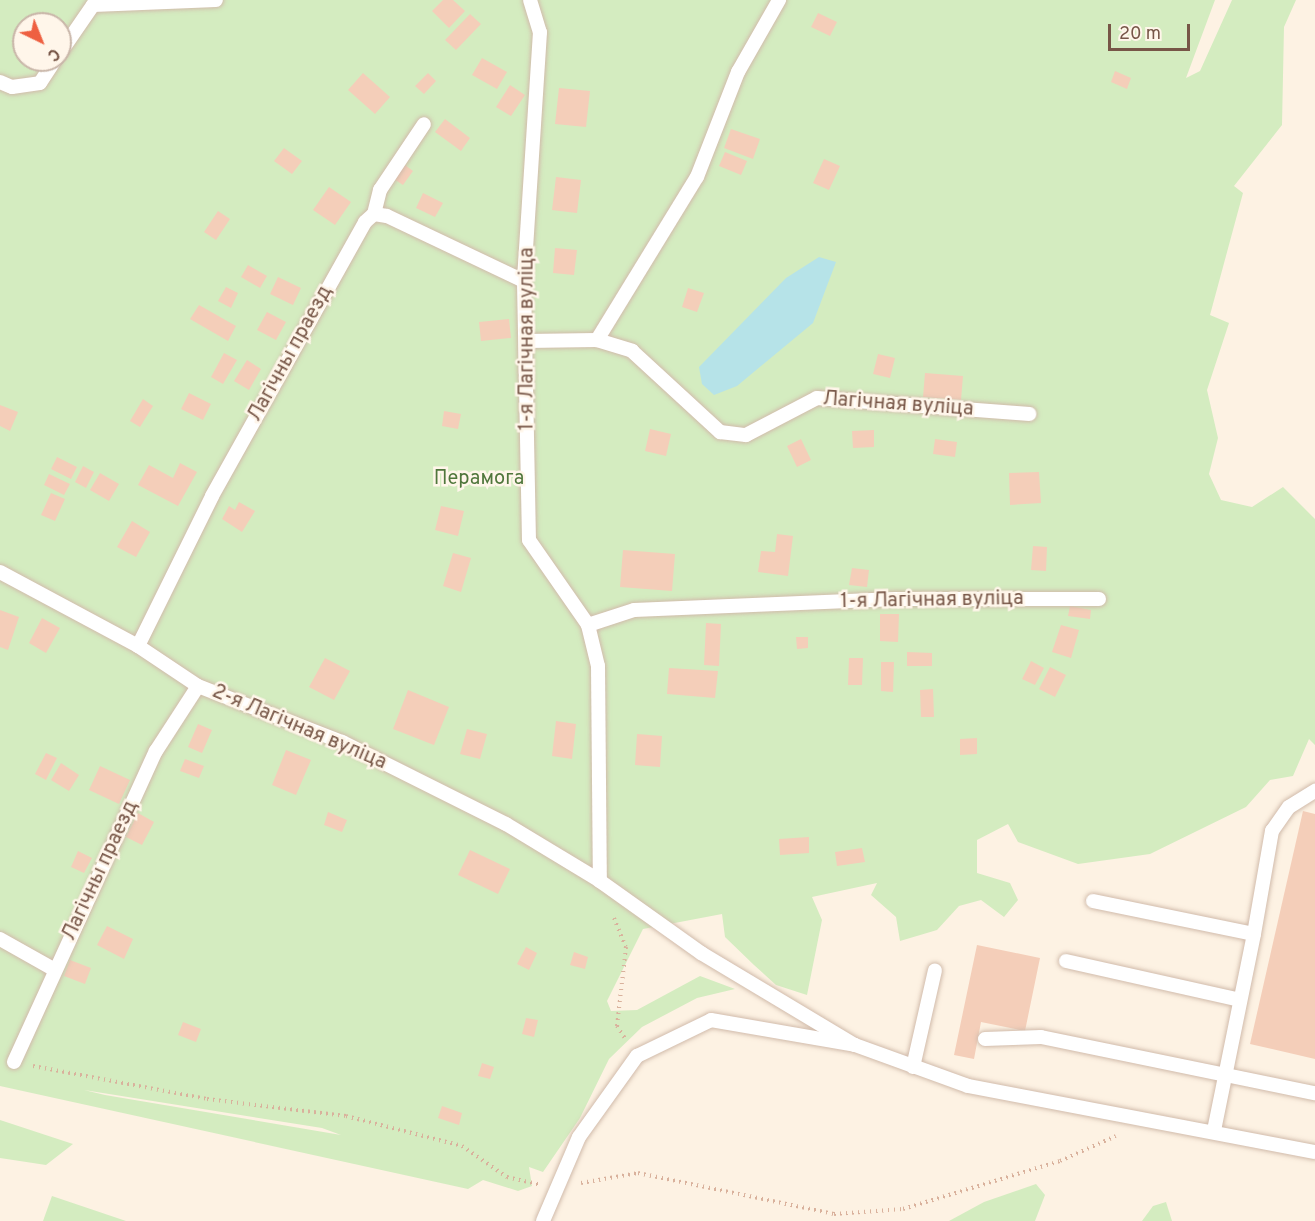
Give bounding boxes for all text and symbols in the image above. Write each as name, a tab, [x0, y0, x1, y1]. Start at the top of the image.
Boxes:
north arrow	[12, 12, 72, 72]
scale bar	[1111, 12, 1194, 50]
text: 20 m	[1119, 23, 1161, 46]
text: С	[42, 43, 63, 64]
street label: 1-я Лагічная вуліца	[516, 247, 540, 431]
street label: Лагічны праезд	[244, 282, 338, 426]
street label: Лагічная вуліца	[822, 388, 974, 422]
park label: Перамога	[434, 467, 524, 491]
street label: 1-я Лагічная вуліца	[840, 587, 1024, 615]
street label: 2-я Лагічная вуліца	[208, 680, 390, 776]
street label: Лагічны праезд	[58, 797, 144, 945]

